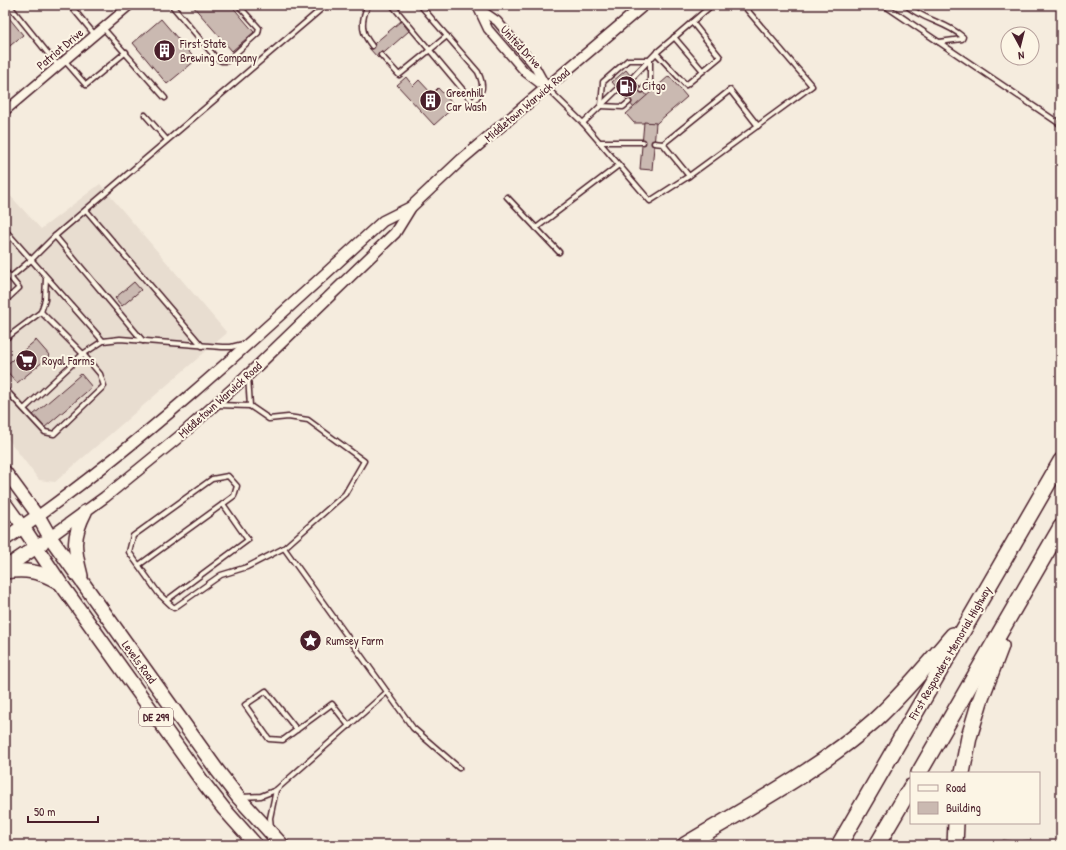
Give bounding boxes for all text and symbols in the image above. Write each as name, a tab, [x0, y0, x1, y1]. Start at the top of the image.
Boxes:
street label: United Drive	[497, 21, 546, 72]
street label: Patriot Drive	[33, 24, 87, 73]
north arrow	[1000, 26, 1040, 66]
place label: First State Brewing Company	[179, 35, 257, 66]
building icon: First State Brewing Company	[151, 38, 177, 64]
text: N	[1017, 49, 1025, 63]
street label: Middletown Warwick Road	[480, 64, 573, 145]
fuel station icon: Citgo	[614, 73, 640, 99]
place label: Citgo	[642, 77, 666, 94]
place label: Greenhill Car Wash	[446, 84, 486, 115]
building icon: Greenhill Car Wash	[417, 87, 443, 113]
supermarket icon: Royal Farms	[14, 348, 40, 374]
place label: Royal Farms	[42, 352, 95, 369]
street label: Middletown Warwick Road	[174, 357, 265, 442]
street label: First Responders Memorial Highway	[904, 583, 995, 724]
place icon: Rumsey Farm	[298, 628, 324, 654]
place label: Rumsey Farm	[326, 632, 384, 649]
street label: Levels Road	[118, 637, 161, 687]
road number: DE 299	[139, 708, 173, 726]
legend	[910, 772, 1040, 824]
text: Road	[946, 779, 966, 796]
scale bar	[28, 798, 98, 824]
text: Building	[946, 799, 981, 816]
text: 50 m	[34, 803, 55, 820]

